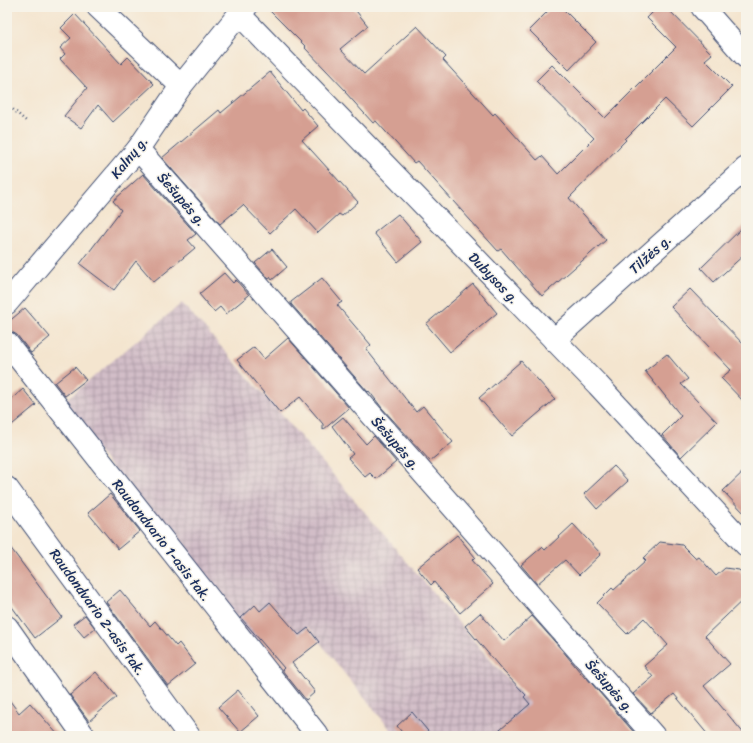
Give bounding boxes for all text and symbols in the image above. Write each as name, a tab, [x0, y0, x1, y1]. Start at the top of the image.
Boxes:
street label: Kalnų g.	[104, 130, 155, 184]
street label: Šešupės g.	[151, 166, 213, 232]
street label: Tilžės g.	[623, 228, 678, 281]
street label: Dubysos g.	[462, 246, 525, 310]
street label: Šešupės g.	[365, 410, 427, 476]
street label: Raudondvario 1-asis tak.	[106, 473, 218, 607]
street label: Raudondvario 2-asis tak.	[43, 543, 152, 681]
street label: Šešupės g.	[579, 653, 641, 719]

